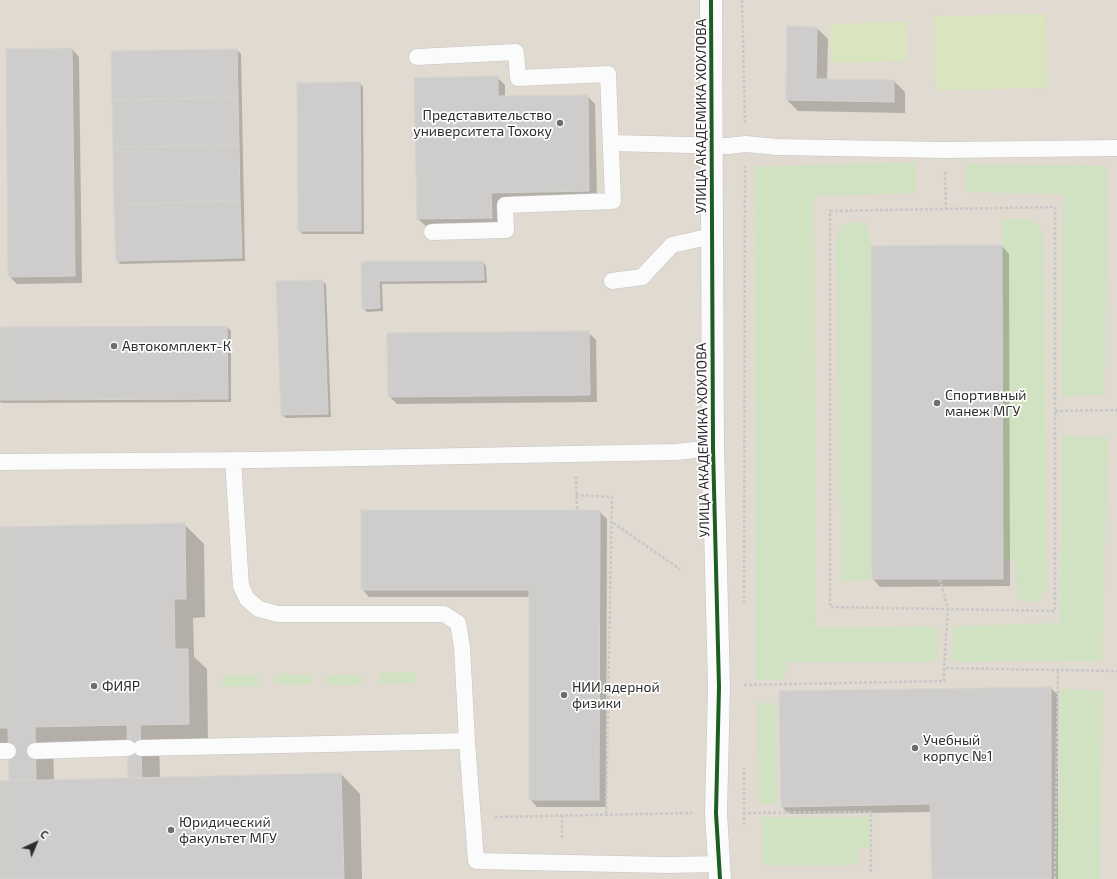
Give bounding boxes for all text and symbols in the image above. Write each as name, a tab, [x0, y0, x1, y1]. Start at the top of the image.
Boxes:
street label: УЛИЦА АКАДЕМИКА ХОХЛОВА	[693, 19, 709, 213]
place label: Представительство университета Тохоку	[413, 107, 552, 140]
marker: Представительство университета Тохоку	[555, 118, 565, 128]
place label: Автокомплект-К	[122, 338, 231, 354]
marker: Автокомплект-К	[109, 341, 119, 351]
street label: УЛИЦА АКАДЕМИКА ХОХЛОВА	[693, 342, 713, 538]
place label: Спортивный манеж МГУ	[945, 387, 1026, 420]
marker: Спортивный манеж МГУ	[932, 398, 942, 408]
place label: ФИЯР	[102, 678, 140, 694]
place label: НИИ ядерной физики	[572, 679, 660, 712]
marker: ФИЯР	[89, 681, 99, 691]
marker: НИИ ядерной физики	[559, 690, 569, 700]
place label: Учебный корпус №1	[923, 732, 993, 764]
marker: Учебный корпус №1	[910, 743, 920, 753]
place label: Юридический факультет МГУ	[179, 814, 277, 846]
north arrow	[16, 823, 56, 863]
marker: Юридический факультет МГУ	[166, 825, 176, 835]
text: С	[38, 827, 52, 841]

